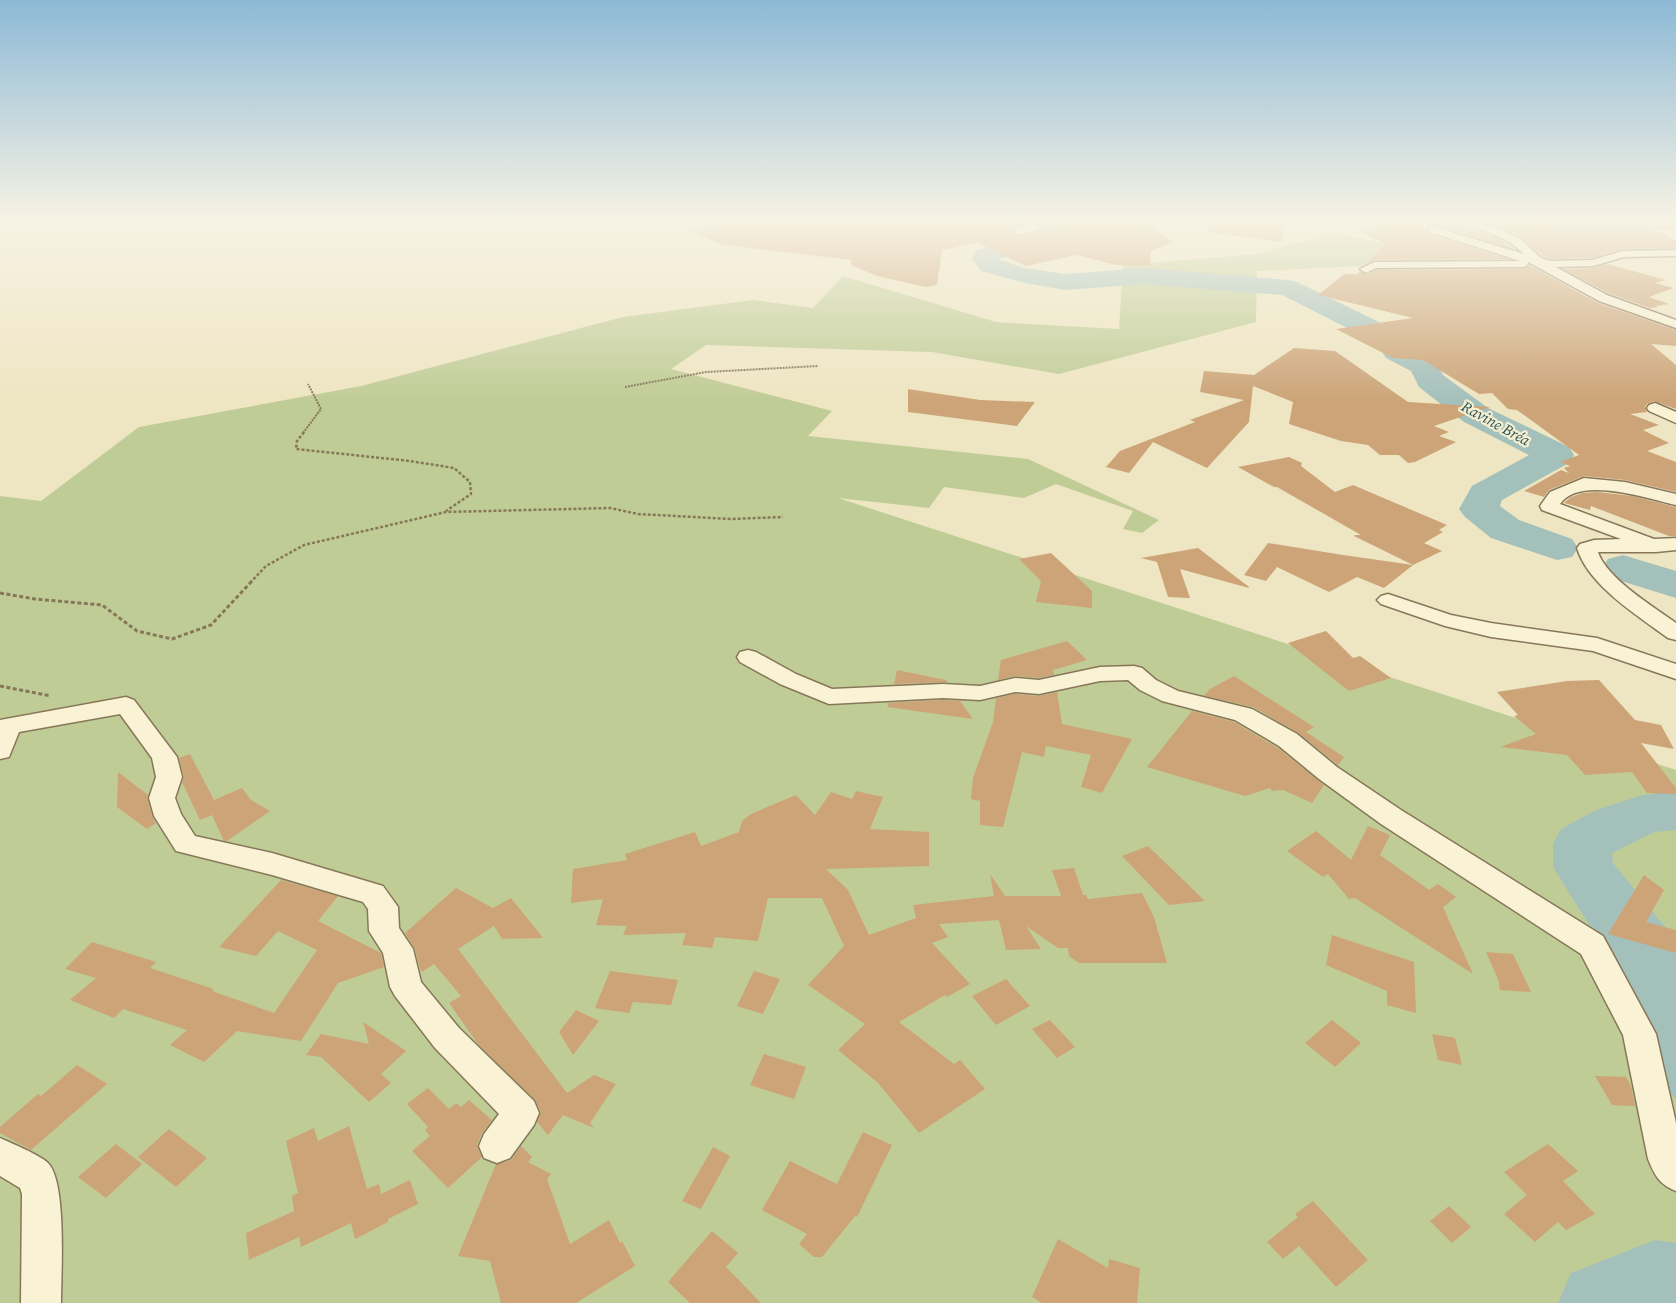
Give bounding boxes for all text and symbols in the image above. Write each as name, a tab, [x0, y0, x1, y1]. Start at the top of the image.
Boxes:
water label: Ravine Bréa	[1457, 395, 1534, 451]

